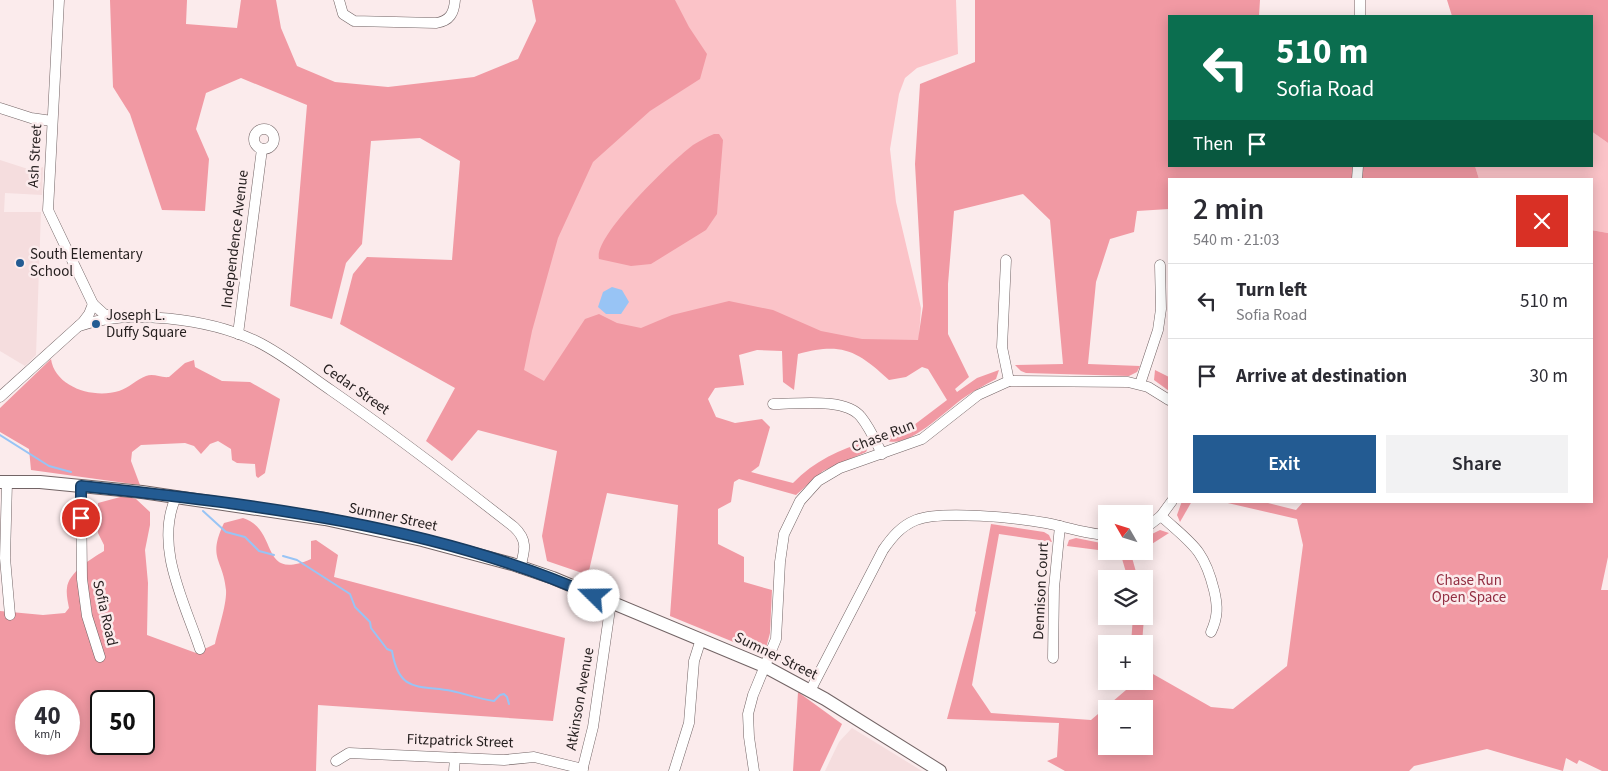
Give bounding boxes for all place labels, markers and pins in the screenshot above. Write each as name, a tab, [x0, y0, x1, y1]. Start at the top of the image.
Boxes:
place label: South Elementary School	[30, 244, 143, 282]
marker: South Elementary School	[14, 257, 26, 269]
place label: Joseph L. Duffy Square	[106, 305, 187, 343]
marker: Joseph L. Duffy Square	[90, 318, 102, 330]
pin	[60, 497, 102, 539]

